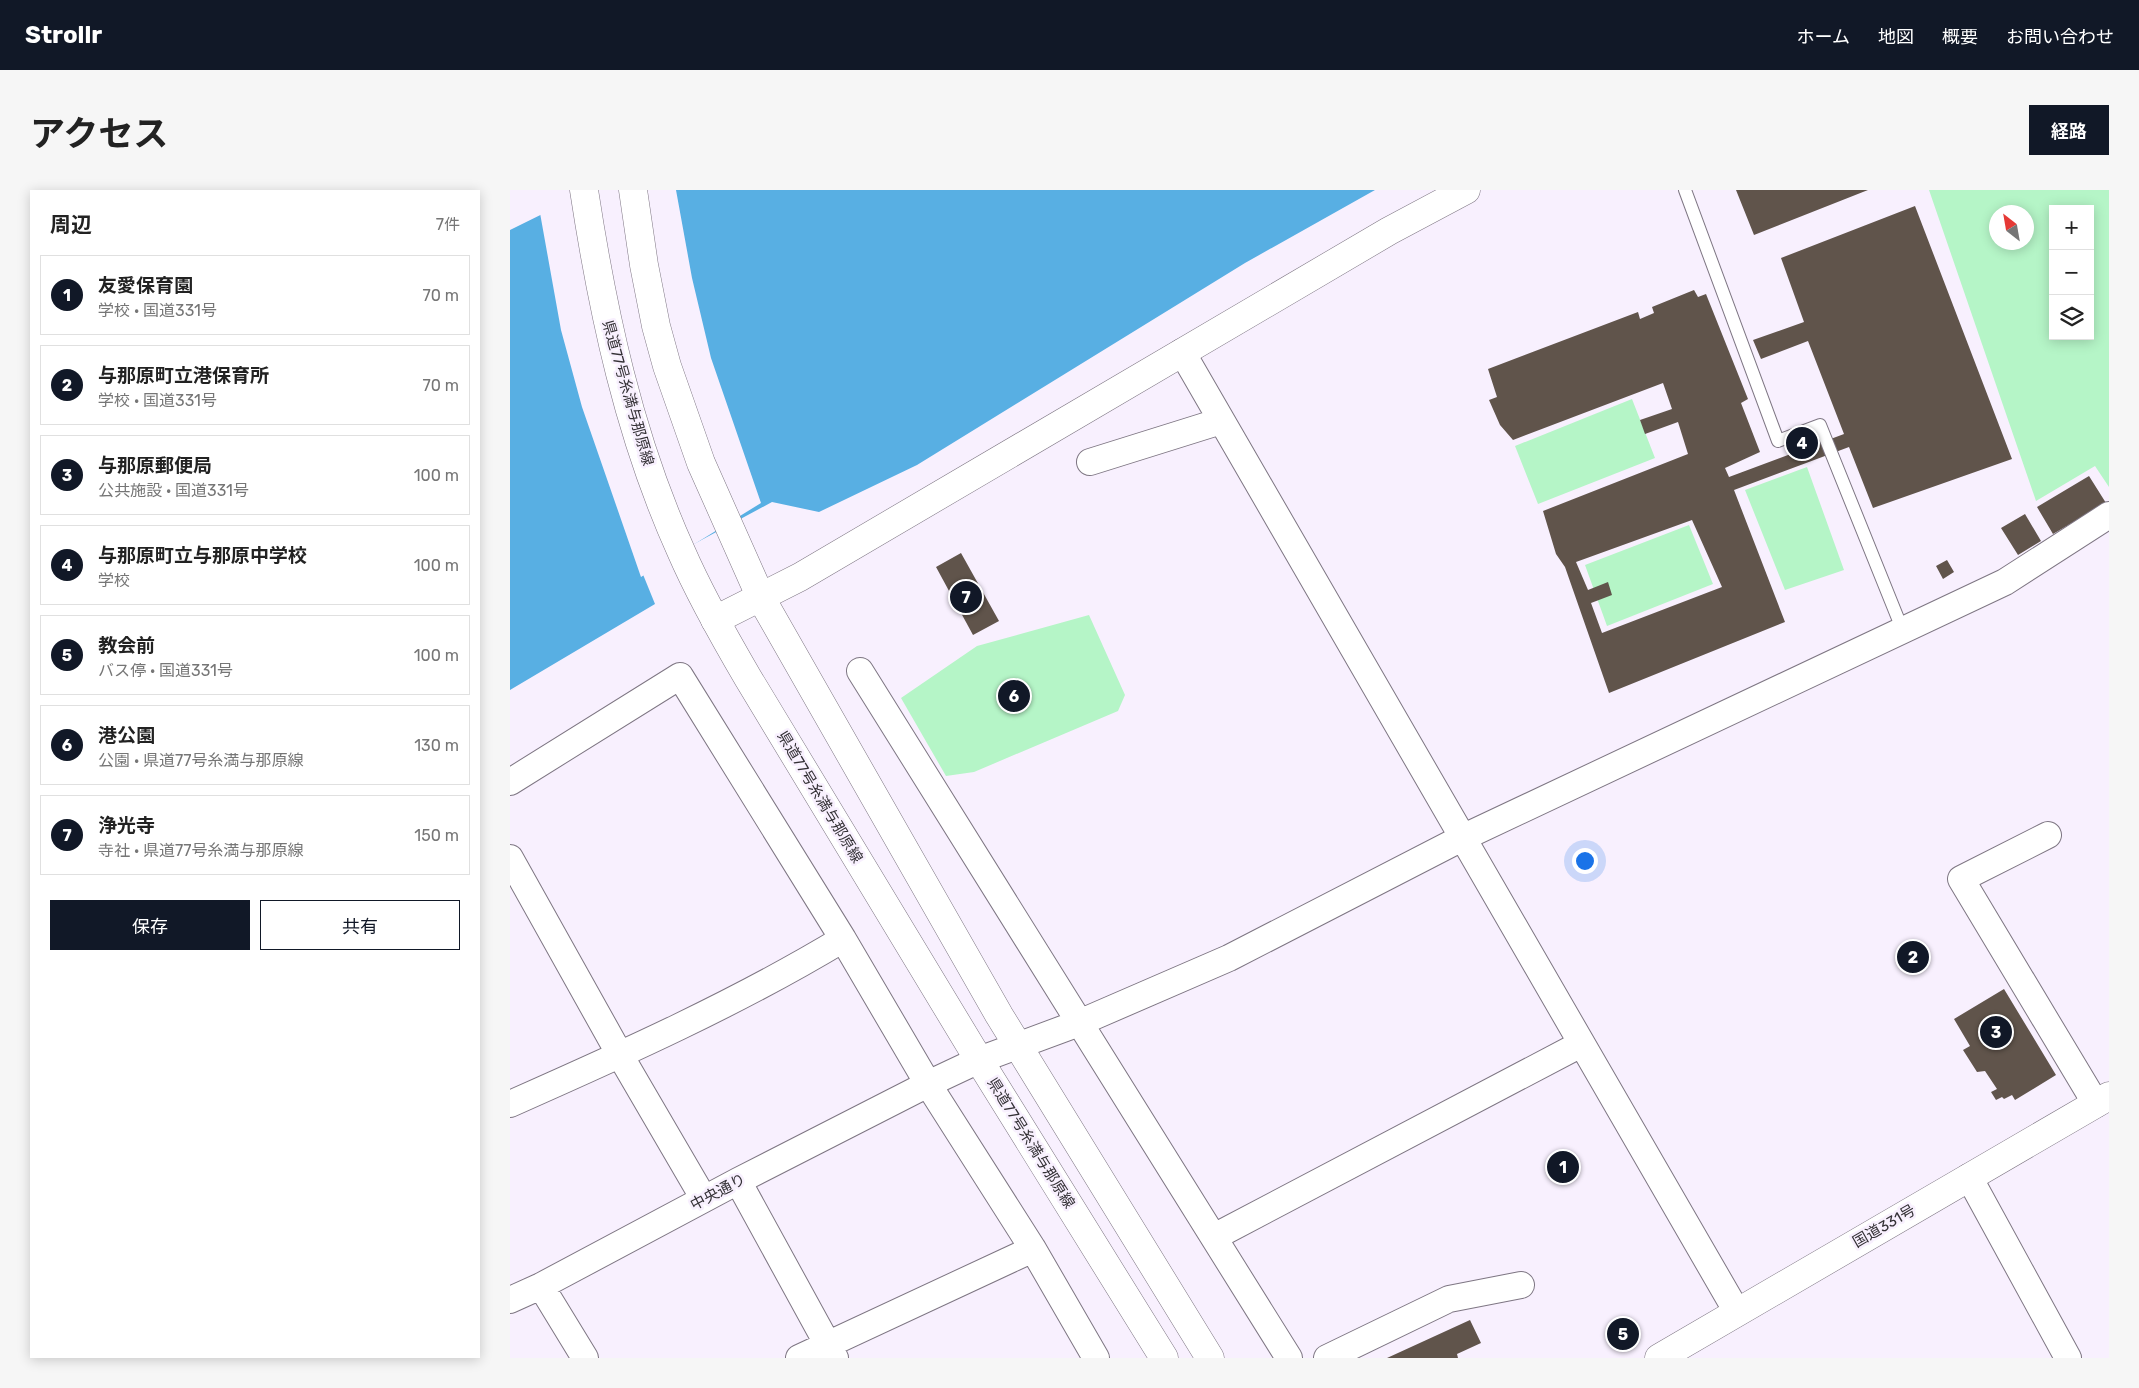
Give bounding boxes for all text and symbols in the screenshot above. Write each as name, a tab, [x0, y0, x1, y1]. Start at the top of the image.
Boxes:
text: Strollr	[25, 21, 102, 49]
text: ホーム	[1797, 26, 1850, 48]
text: 地図	[1878, 26, 1914, 48]
text: 概要	[1942, 26, 1978, 48]
text: お問い合わせ	[2006, 26, 2114, 48]
button: 経路	[2029, 105, 2109, 155]
text: アクセス	[30, 113, 168, 155]
north arrow	[1989, 205, 2034, 250]
map controls	[2049, 205, 2094, 340]
button: +	[2049, 205, 2094, 250]
text: 周辺	[50, 212, 92, 237]
text: 7件	[436, 215, 460, 234]
button: −	[2049, 250, 2094, 295]
text: 友愛保育園	[98, 274, 193, 297]
text: 1	[63, 286, 71, 305]
text: 70 m	[422, 286, 459, 305]
button: layers	[2049, 295, 2094, 340]
text: 学校 · 国道331号	[98, 301, 217, 320]
street label: 県道77号糸満与那原線	[599, 318, 657, 468]
text: 与那原町立港保育所	[98, 364, 269, 387]
text: 2	[62, 376, 72, 395]
text: 70 m	[422, 376, 459, 395]
text: 学校 · 国道331号	[98, 391, 217, 410]
pin: 4	[1786, 424, 1818, 462]
text: 与那原郵便局	[98, 454, 212, 477]
text: 3	[62, 466, 72, 485]
text: 100 m	[414, 466, 459, 485]
text: 公共施設 · 国道331号	[98, 481, 249, 500]
text: 与那原町立与那原中学校	[98, 544, 307, 567]
text: 4	[62, 556, 72, 575]
text: 100 m	[414, 556, 459, 575]
text: 学校	[98, 571, 130, 590]
pin: 7	[950, 578, 982, 616]
text: 教会前	[98, 634, 155, 657]
text: 5	[62, 646, 72, 665]
text: 100 m	[414, 646, 459, 665]
text: バス停 · 国道331号	[98, 661, 233, 680]
pin: 6	[998, 677, 1030, 715]
text: 港公園	[98, 724, 155, 747]
street label: 県道77号糸満与那原線	[774, 728, 866, 866]
text: 6	[62, 736, 72, 755]
text: 130 m	[414, 736, 459, 755]
text: 公園 · 県道77号糸満与那原線	[98, 751, 304, 770]
text: 浄光寺	[98, 814, 155, 837]
text: 7	[62, 826, 72, 845]
text: 150 m	[414, 826, 459, 845]
text: 寺社 · 県道77号糸満与那原線	[98, 841, 304, 860]
your location	[1572, 848, 1598, 874]
button: 保存	[50, 900, 250, 950]
button: 共有	[260, 900, 460, 950]
pin: 2	[1897, 938, 1929, 976]
pin: 3	[1980, 1013, 2012, 1051]
street label: 県道77号糸満与那原線	[984, 1074, 1078, 1212]
pin: 1	[1547, 1148, 1579, 1186]
street label: 中央通り	[687, 1170, 749, 1214]
street label: 国道331号	[1850, 1201, 1918, 1251]
pin: 5	[1607, 1315, 1639, 1353]

